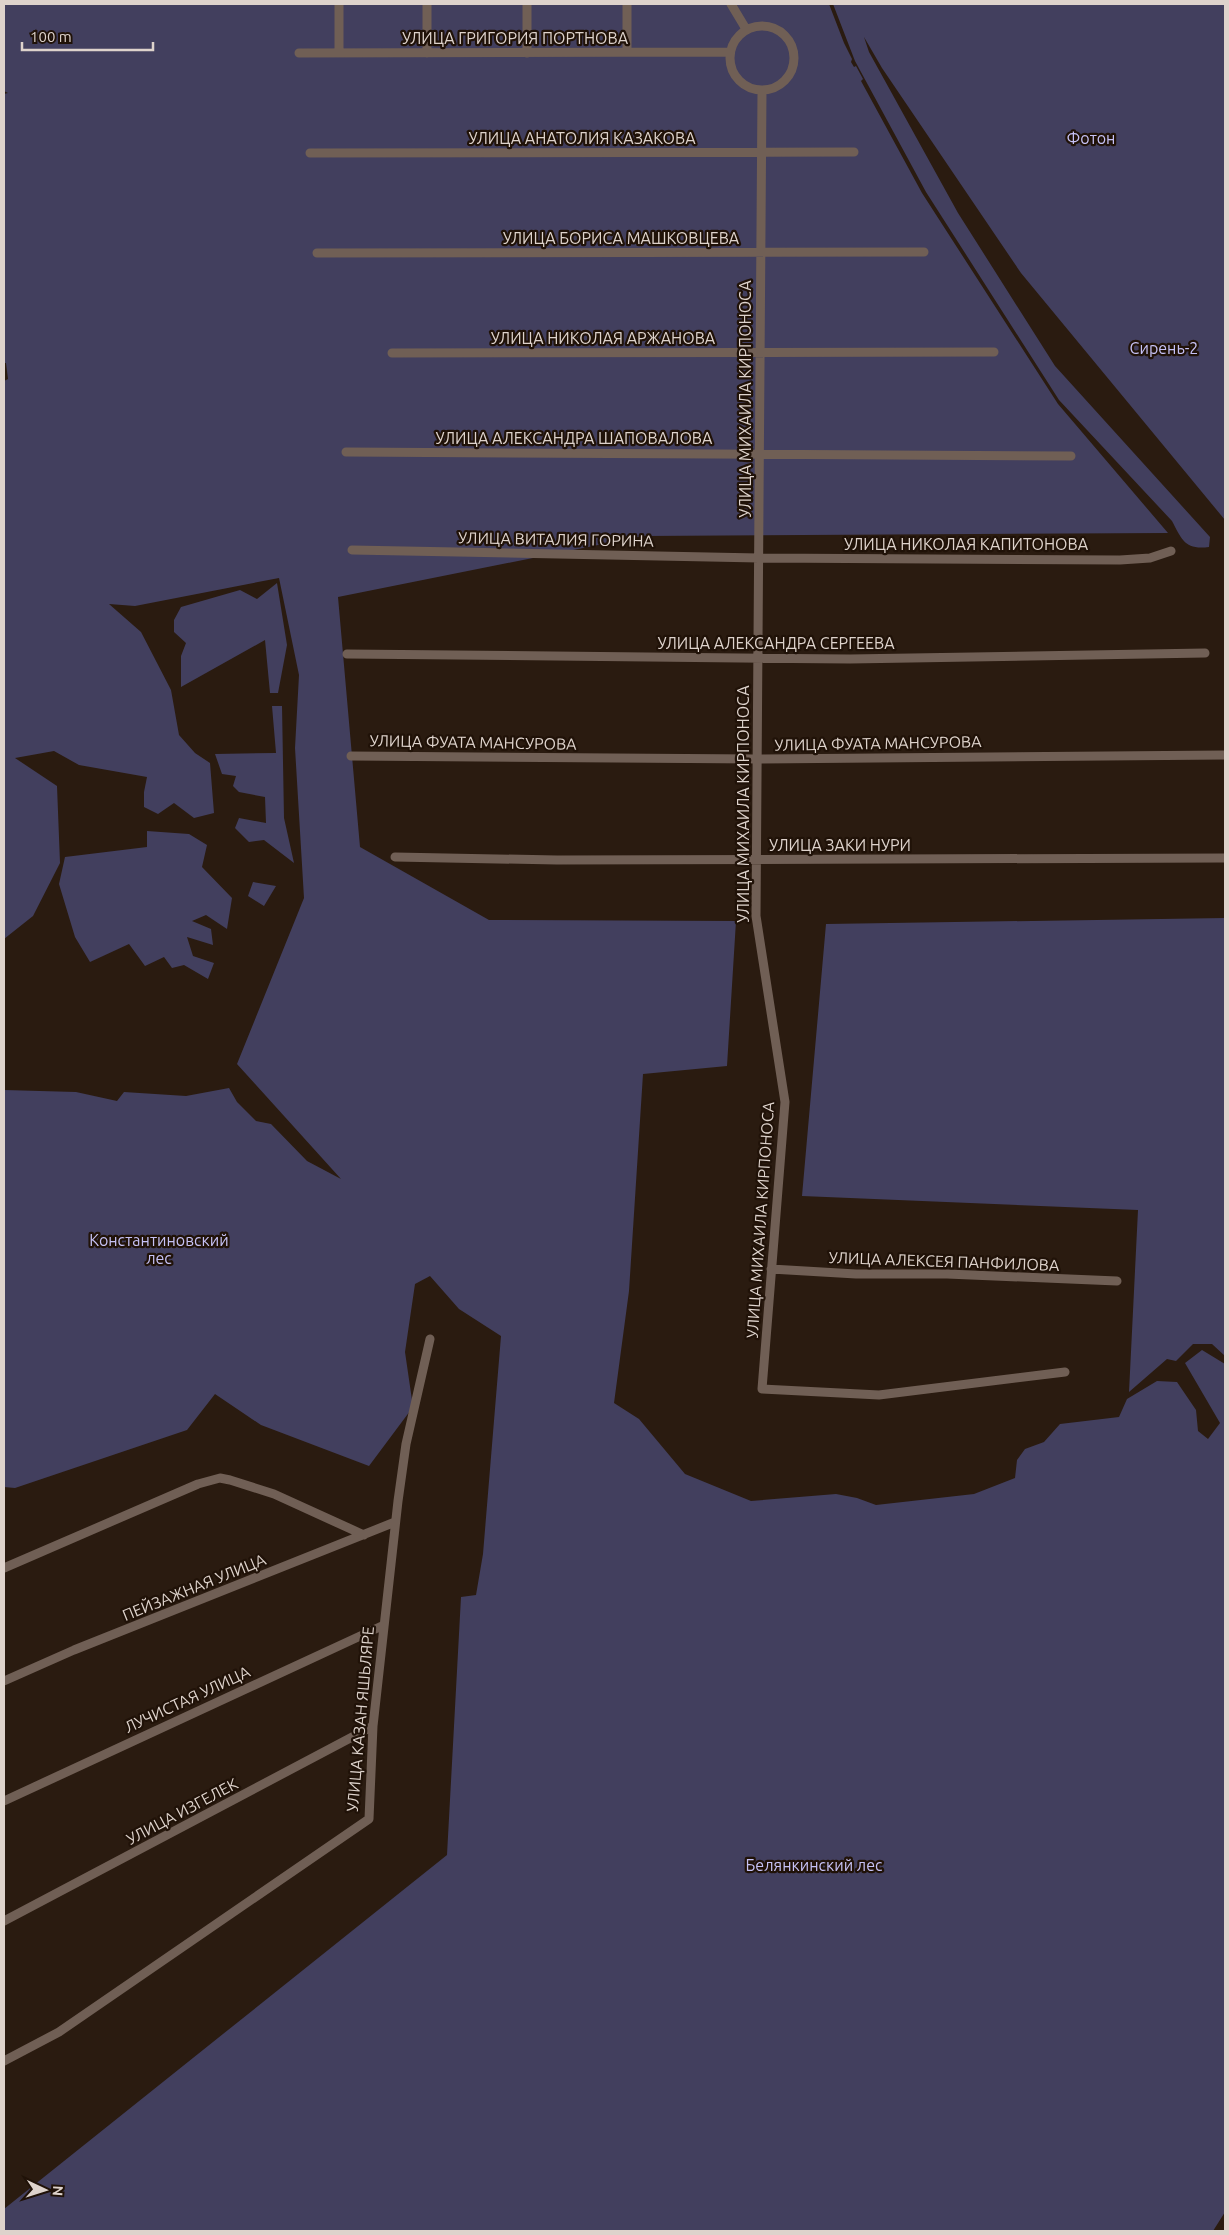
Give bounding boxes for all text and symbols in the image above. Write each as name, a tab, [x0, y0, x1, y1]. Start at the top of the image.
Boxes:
scale bar	[22, 20, 154, 52]
text: 100 m	[30, 28, 72, 45]
street label: УЛИЦА ГРИГОРИЯ ПОРТНОВА	[402, 29, 629, 47]
street label: УЛИЦА АНАТОЛИЯ КАЗАКОВА	[468, 129, 696, 147]
park label: Фотон	[1067, 129, 1115, 147]
street label: УЛИЦА БОРИСА МАШКОВЦЕВА	[503, 229, 740, 247]
street label: УЛИЦА МИХАИЛА КИРПОНОСА	[736, 280, 754, 518]
street label: УЛИЦА НИКОЛАЯ АРЖАНОВА	[491, 329, 716, 347]
park label: Сирень-2	[1130, 339, 1198, 357]
street label: УЛИЦА АЛЕКСАНДРА ШАПОВАЛОВА	[436, 429, 713, 447]
street label: УЛИЦА ВИТАЛИЯ ГОРИНА	[458, 528, 655, 550]
street label: УЛИЦА НИКОЛАЯ КАПИТОНОВА	[844, 535, 1089, 553]
street label: УЛИЦА АЛЕКСАНДРА СЕРГЕЕВА	[657, 634, 895, 652]
street label: УЛИЦА МИХАИЛА КИРПОНОСА	[734, 685, 752, 923]
street label: УЛИЦА ФУАТА МАНСУРОВА	[369, 731, 577, 753]
street label: УЛИЦА ФУАТА МАНСУРОВА	[774, 732, 982, 754]
street label: УЛИЦА ЗАКИ НУРИ	[769, 836, 911, 854]
street label: УЛИЦА МИХАИЛА КИРПОНОСА	[743, 1100, 777, 1339]
park label: Константиновский лес	[89, 1231, 229, 1267]
street label: УЛИЦА АЛЕКСЕЯ ПАНФИЛОВА	[828, 1248, 1060, 1274]
street label: ПЕЙЗАЖНАЯ УЛИЦА	[119, 1549, 269, 1624]
street label: УЛИЦА КАЗАН ЯШЬЛЯРЕ	[343, 1625, 377, 1813]
street label: ЛУЧИСТАЯ УЛИЦА	[121, 1662, 253, 1736]
street label: УЛИЦА ИЗГЕЛЕК	[123, 1774, 241, 1848]
park label: Белянкинский лес	[746, 1856, 883, 1874]
north arrow	[20, 2165, 70, 2215]
text: N	[50, 2185, 66, 2197]

